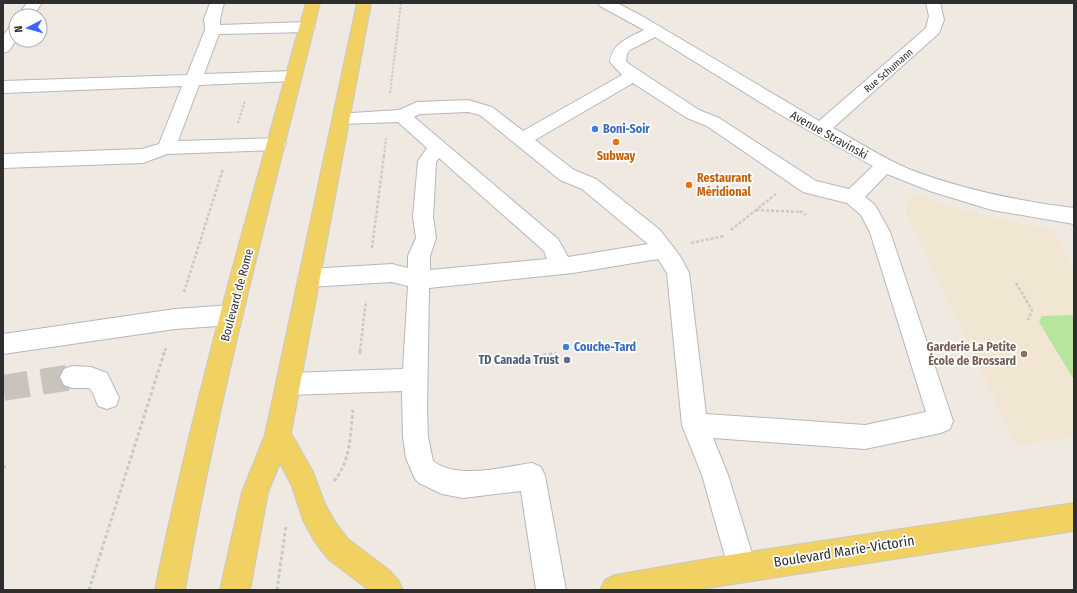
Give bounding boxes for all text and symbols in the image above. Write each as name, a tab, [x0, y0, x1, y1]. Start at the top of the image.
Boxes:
north arrow	[8, 8, 48, 48]
text: N	[12, 25, 25, 33]
street label: Rue Schumann	[862, 46, 916, 95]
street label: Avenue Stravinski	[788, 108, 870, 162]
place label: Boni-Soir	[603, 122, 650, 136]
marker: Boni-Soir	[590, 124, 600, 134]
marker: Subway	[611, 137, 621, 147]
place label: Subway	[597, 149, 636, 163]
place label: Restaurant Méridional	[697, 171, 752, 199]
marker: Restaurant Méridional	[684, 180, 694, 190]
street label: Boulevard de Rome	[218, 247, 256, 343]
place label: Couche-Tard	[574, 340, 636, 354]
place label: Garderie La Petite École de Brossard	[927, 340, 1016, 368]
marker: Couche-Tard	[561, 342, 571, 352]
marker: Garderie La Petite École de Brossard	[1019, 349, 1029, 359]
place label: TD Canada Trust	[478, 353, 560, 367]
marker: TD Canada Trust	[562, 355, 572, 365]
street label: Boulevard Marie-Victorin	[773, 532, 916, 571]

